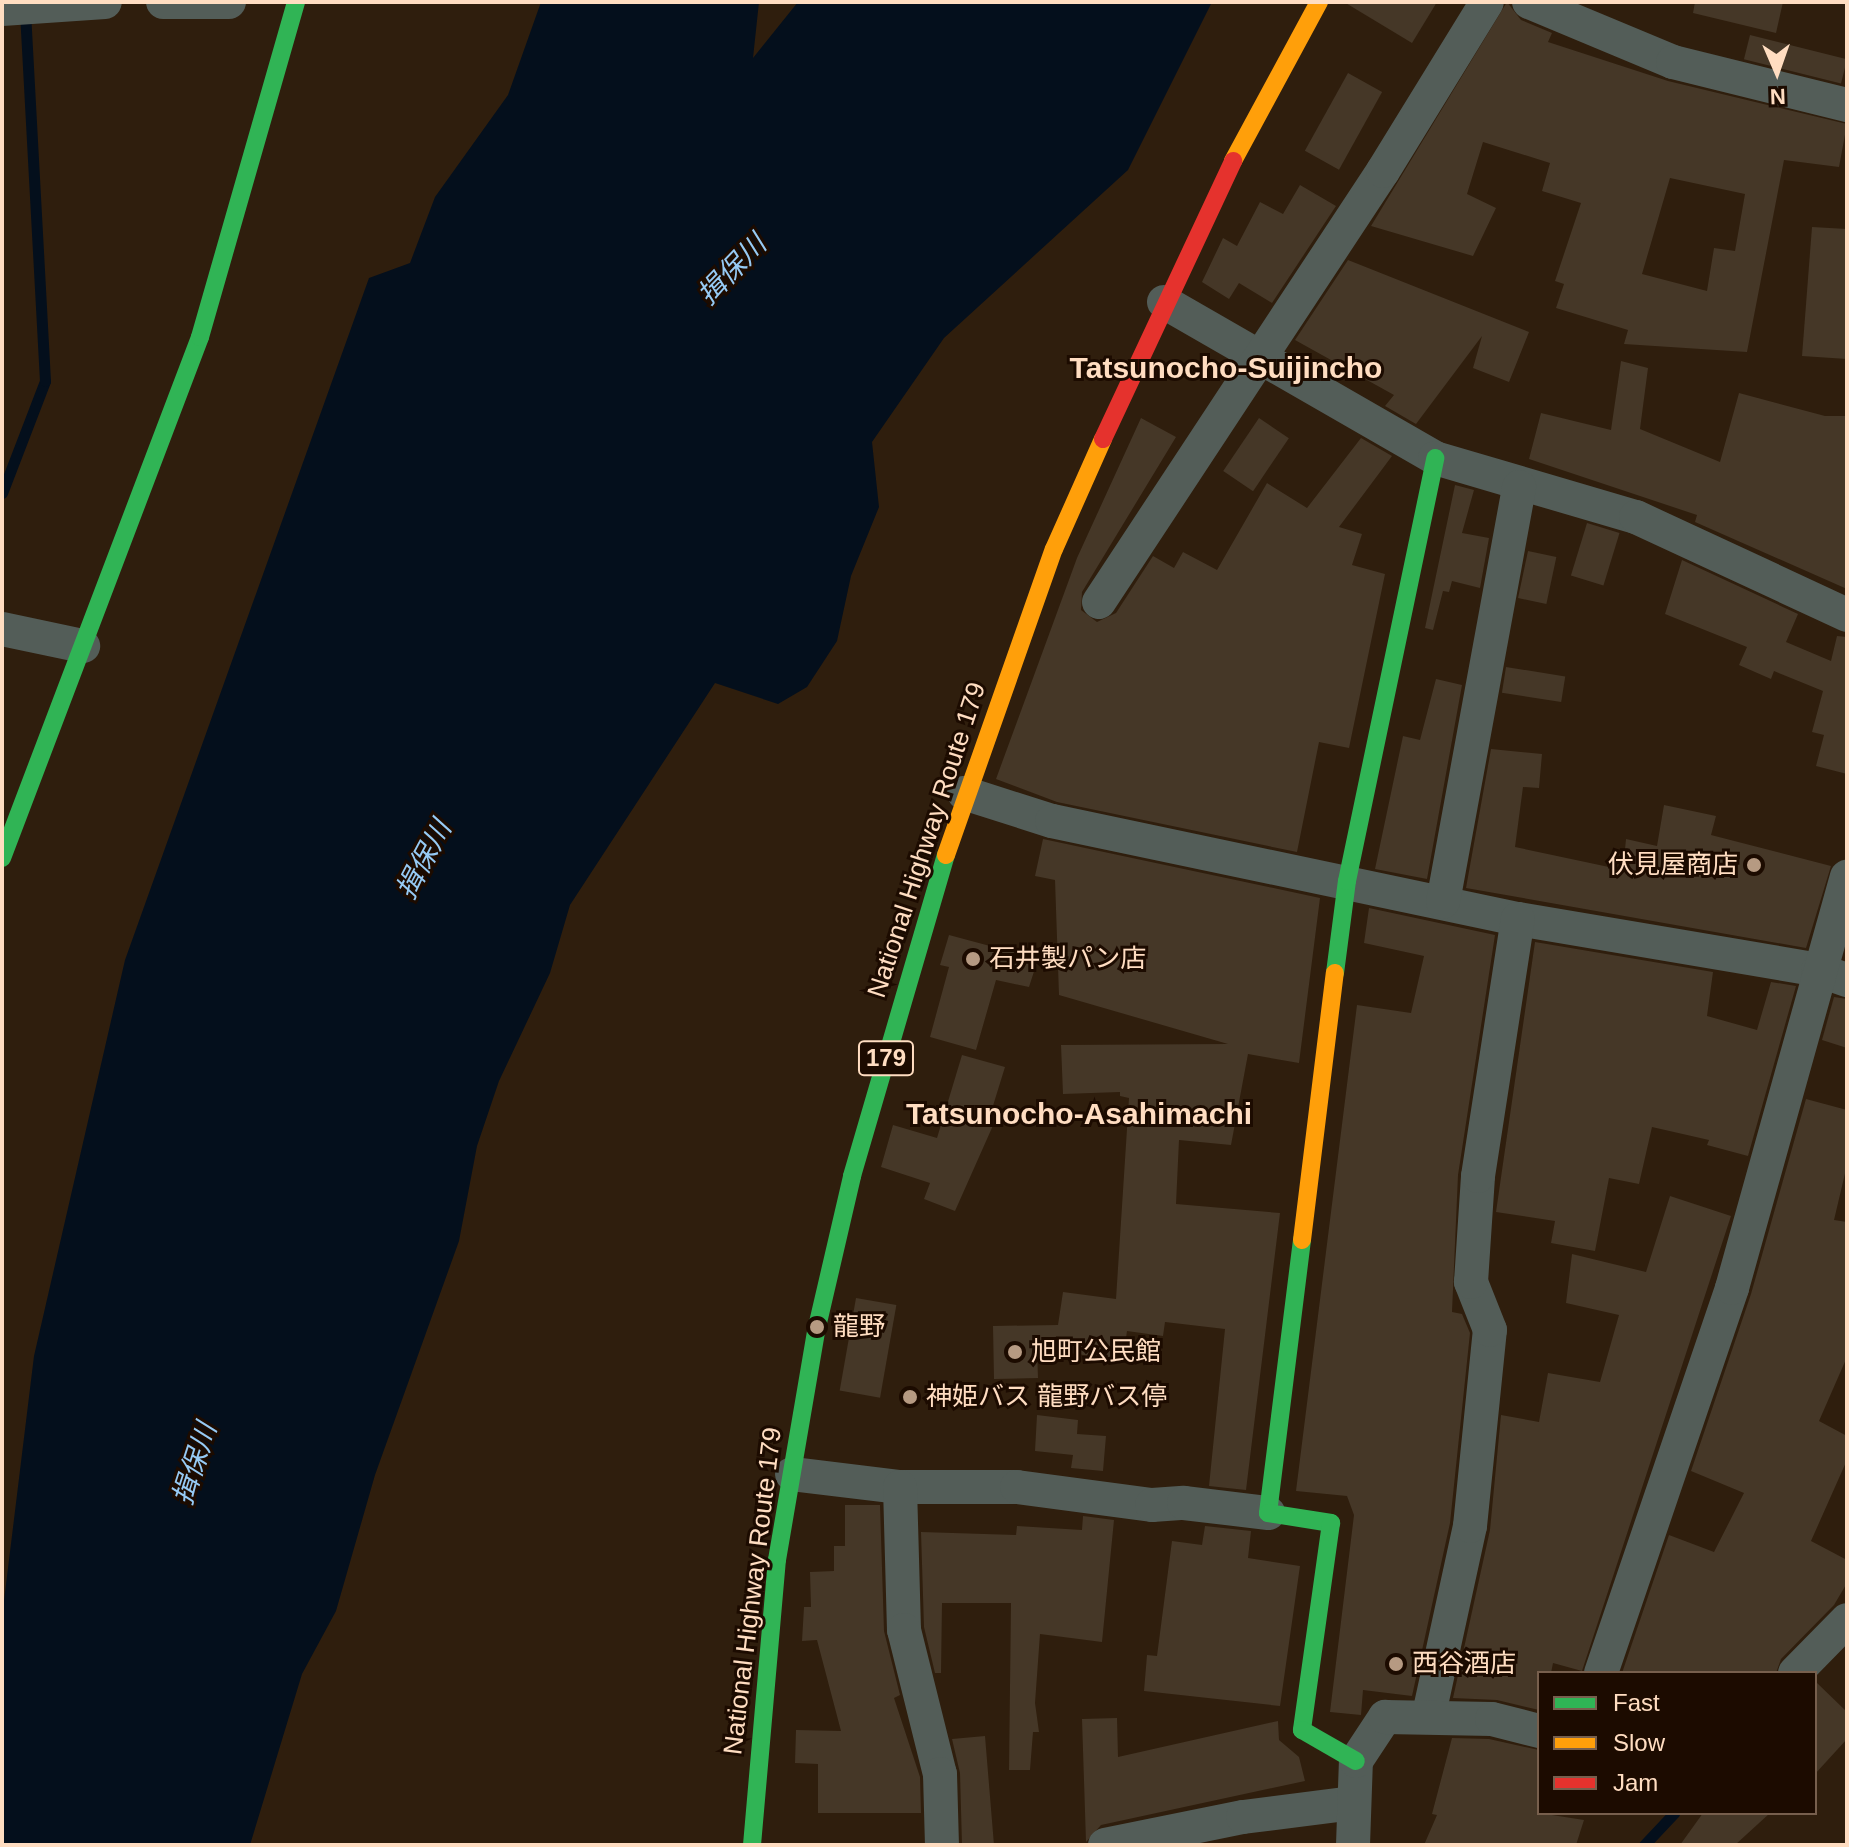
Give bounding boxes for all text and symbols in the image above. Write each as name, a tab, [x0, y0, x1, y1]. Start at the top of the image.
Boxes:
north arrow	[1737, 32, 1817, 112]
text: N	[1769, 84, 1786, 109]
water label: 揖保川	[691, 228, 773, 312]
district label: Tatsunocho-Suijincho	[1070, 350, 1382, 386]
street label: National Highway Route 179	[861, 678, 993, 1002]
water label: 揖保川	[389, 815, 459, 905]
place label: 伏見屋商店	[1608, 849, 1738, 881]
marker: 伏見屋商店	[1745, 856, 1763, 874]
place label: 石井製パン店	[989, 943, 1145, 975]
marker: 石井製パン店	[964, 950, 982, 968]
road number: 179	[856, 1038, 916, 1078]
district label: Tatsunocho-Asahimachi	[906, 1096, 1252, 1132]
place label: 龍野	[833, 1311, 885, 1343]
marker: 龍野	[808, 1318, 826, 1336]
place label: 旭町公民館	[1031, 1336, 1161, 1368]
marker: 旭町公民館	[1006, 1343, 1024, 1361]
place label: 神姫バス 龍野バス停	[926, 1381, 1167, 1413]
marker: 神姫バス 龍野バス停	[901, 1388, 919, 1406]
water label: 揖保川	[166, 1419, 224, 1509]
street label: National Highway Route 179	[717, 1426, 789, 1756]
place label: 西谷酒店	[1412, 1648, 1516, 1680]
marker: 西谷酒店	[1387, 1655, 1405, 1673]
legend	[1537, 1671, 1817, 1815]
text: Fast	[1613, 1689, 1660, 1716]
text: Slow	[1613, 1729, 1665, 1756]
text: Jam	[1613, 1769, 1658, 1796]

